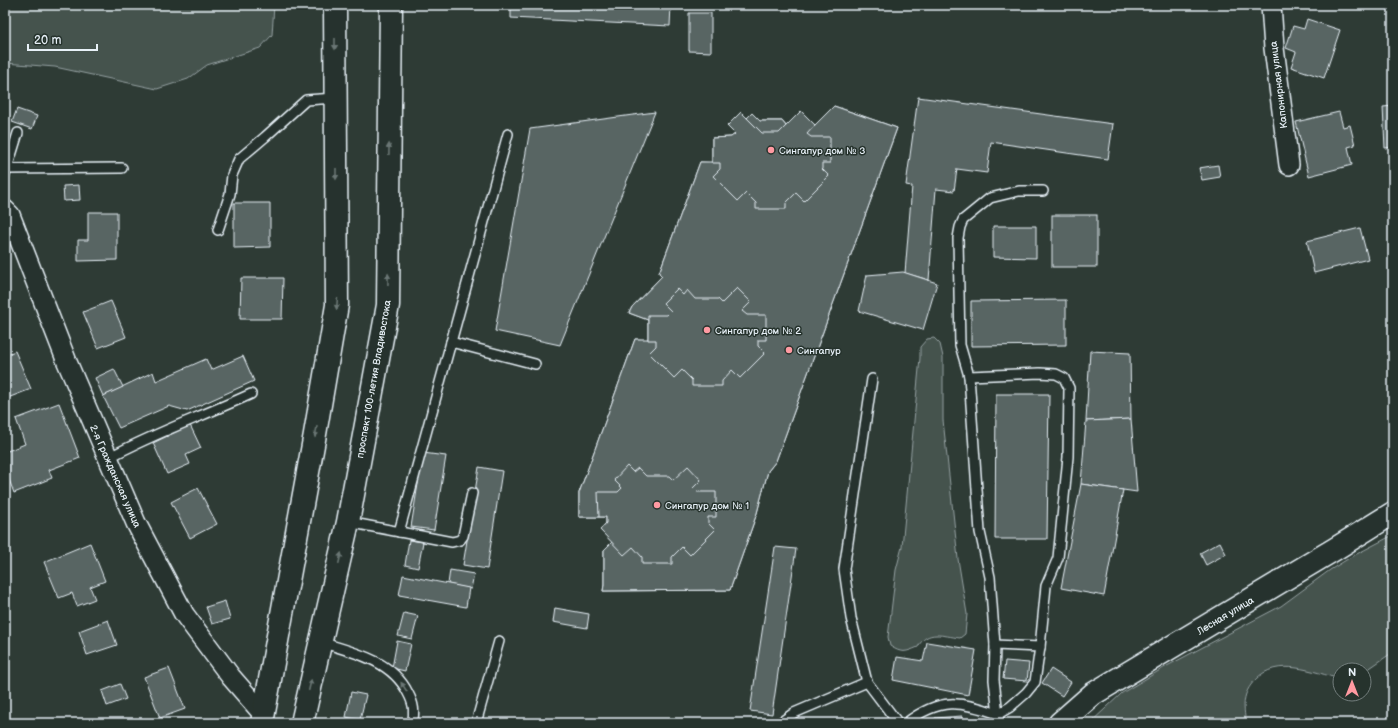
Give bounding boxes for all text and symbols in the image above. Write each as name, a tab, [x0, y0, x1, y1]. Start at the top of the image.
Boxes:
scale bar	[28, 26, 97, 52]
text: 20 m	[34, 33, 61, 48]
one-way arrow	[332, 38, 338, 51]
street label: Капонирная улица	[1268, 41, 1290, 129]
one-way arrow	[386, 143, 393, 155]
marker: Сингапур дом № 3	[766, 145, 776, 155]
place label: Сингапур дом № 3	[779, 145, 866, 157]
one-way arrow	[333, 168, 339, 181]
one-way arrow	[385, 272, 391, 285]
one-way arrow	[333, 298, 340, 310]
street label: проспект 100-летия Владивостока	[354, 299, 394, 459]
marker: Сингапур дом № 2	[702, 325, 712, 335]
place label: Сингапур дом № 2	[715, 325, 801, 337]
marker: Сингапур	[784, 345, 794, 355]
place label: Сингапур	[797, 345, 841, 357]
street label: 2-я Гражданская улица	[87, 423, 143, 530]
one-way arrow	[312, 426, 318, 438]
marker: Сингапур дом № 1	[652, 500, 662, 510]
place label: Сингапур дом № 1	[665, 500, 749, 512]
one-way arrow	[337, 552, 343, 564]
street label: Лесная улица	[1194, 594, 1256, 638]
north arrow	[1332, 662, 1372, 702]
text: N	[1348, 666, 1356, 679]
one-way arrow	[308, 679, 314, 691]
one-way arrow	[400, 682, 408, 692]

